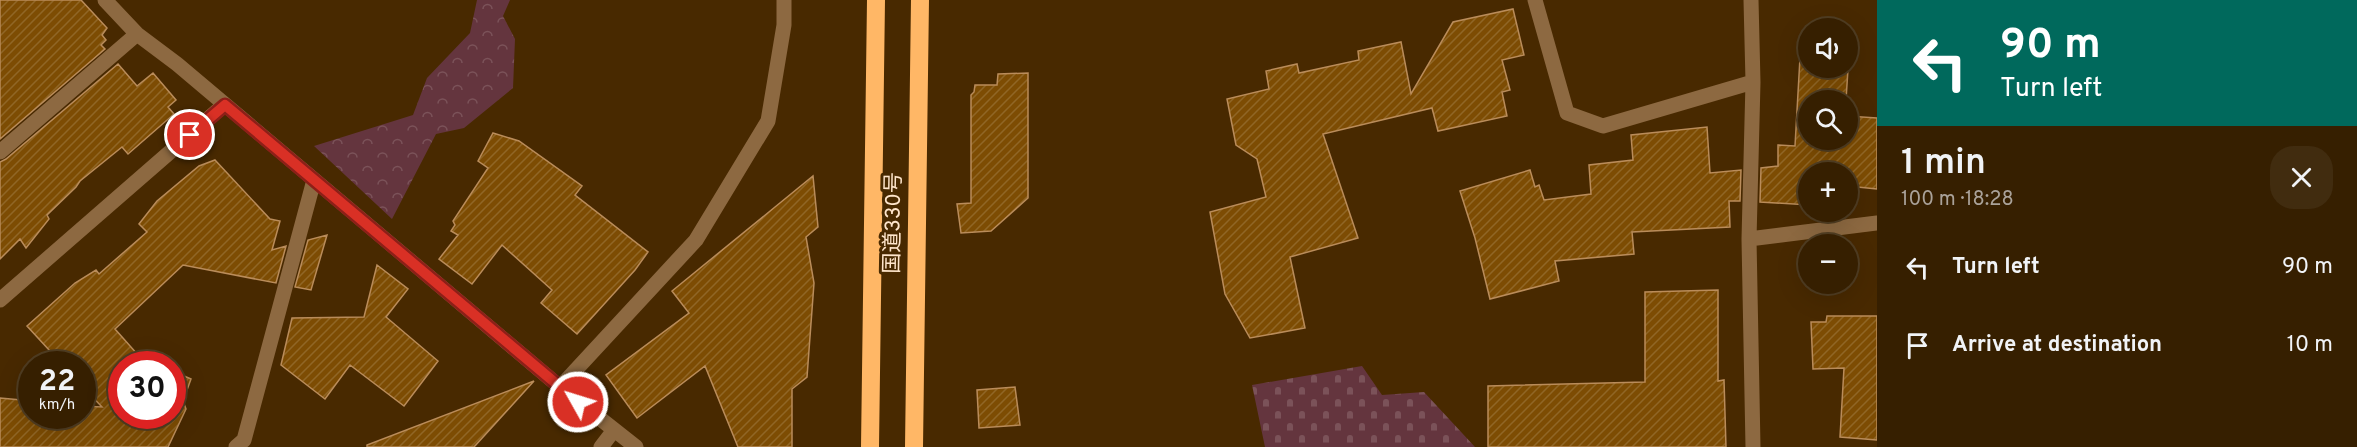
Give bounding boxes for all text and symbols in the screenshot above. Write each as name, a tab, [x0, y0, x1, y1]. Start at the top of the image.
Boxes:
map controls	[1798, 18, 1858, 294]
button: sound	[1798, 18, 1858, 78]
text: 90 m	[2000, 20, 2101, 73]
icon: left	[1901, 24, 1979, 102]
text: Turn left	[2000, 72, 2102, 106]
button: search	[1798, 90, 1858, 150]
pin	[164, 109, 215, 160]
icon: arrive	[173, 118, 206, 151]
text: 1 min	[1901, 141, 1986, 187]
button: close	[2270, 146, 2333, 209]
button: +	[1798, 162, 1858, 222]
street label: 国道330号	[880, 172, 908, 274]
text: 100 m · 18:28	[1901, 187, 2014, 213]
button: −	[1798, 234, 1858, 294]
icon: left	[1901, 251, 1934, 284]
text: Turn left	[1952, 254, 2040, 281]
text: 90 m	[2282, 254, 2333, 281]
icon: arrive	[1901, 329, 1934, 362]
text: Arrive at destination	[1952, 332, 2162, 359]
text: 10 m	[2287, 332, 2333, 359]
speed limit sign: 30	[108, 351, 186, 429]
text: 22	[39, 364, 75, 401]
position arrow	[546, 370, 610, 434]
text: km/h	[39, 396, 75, 415]

